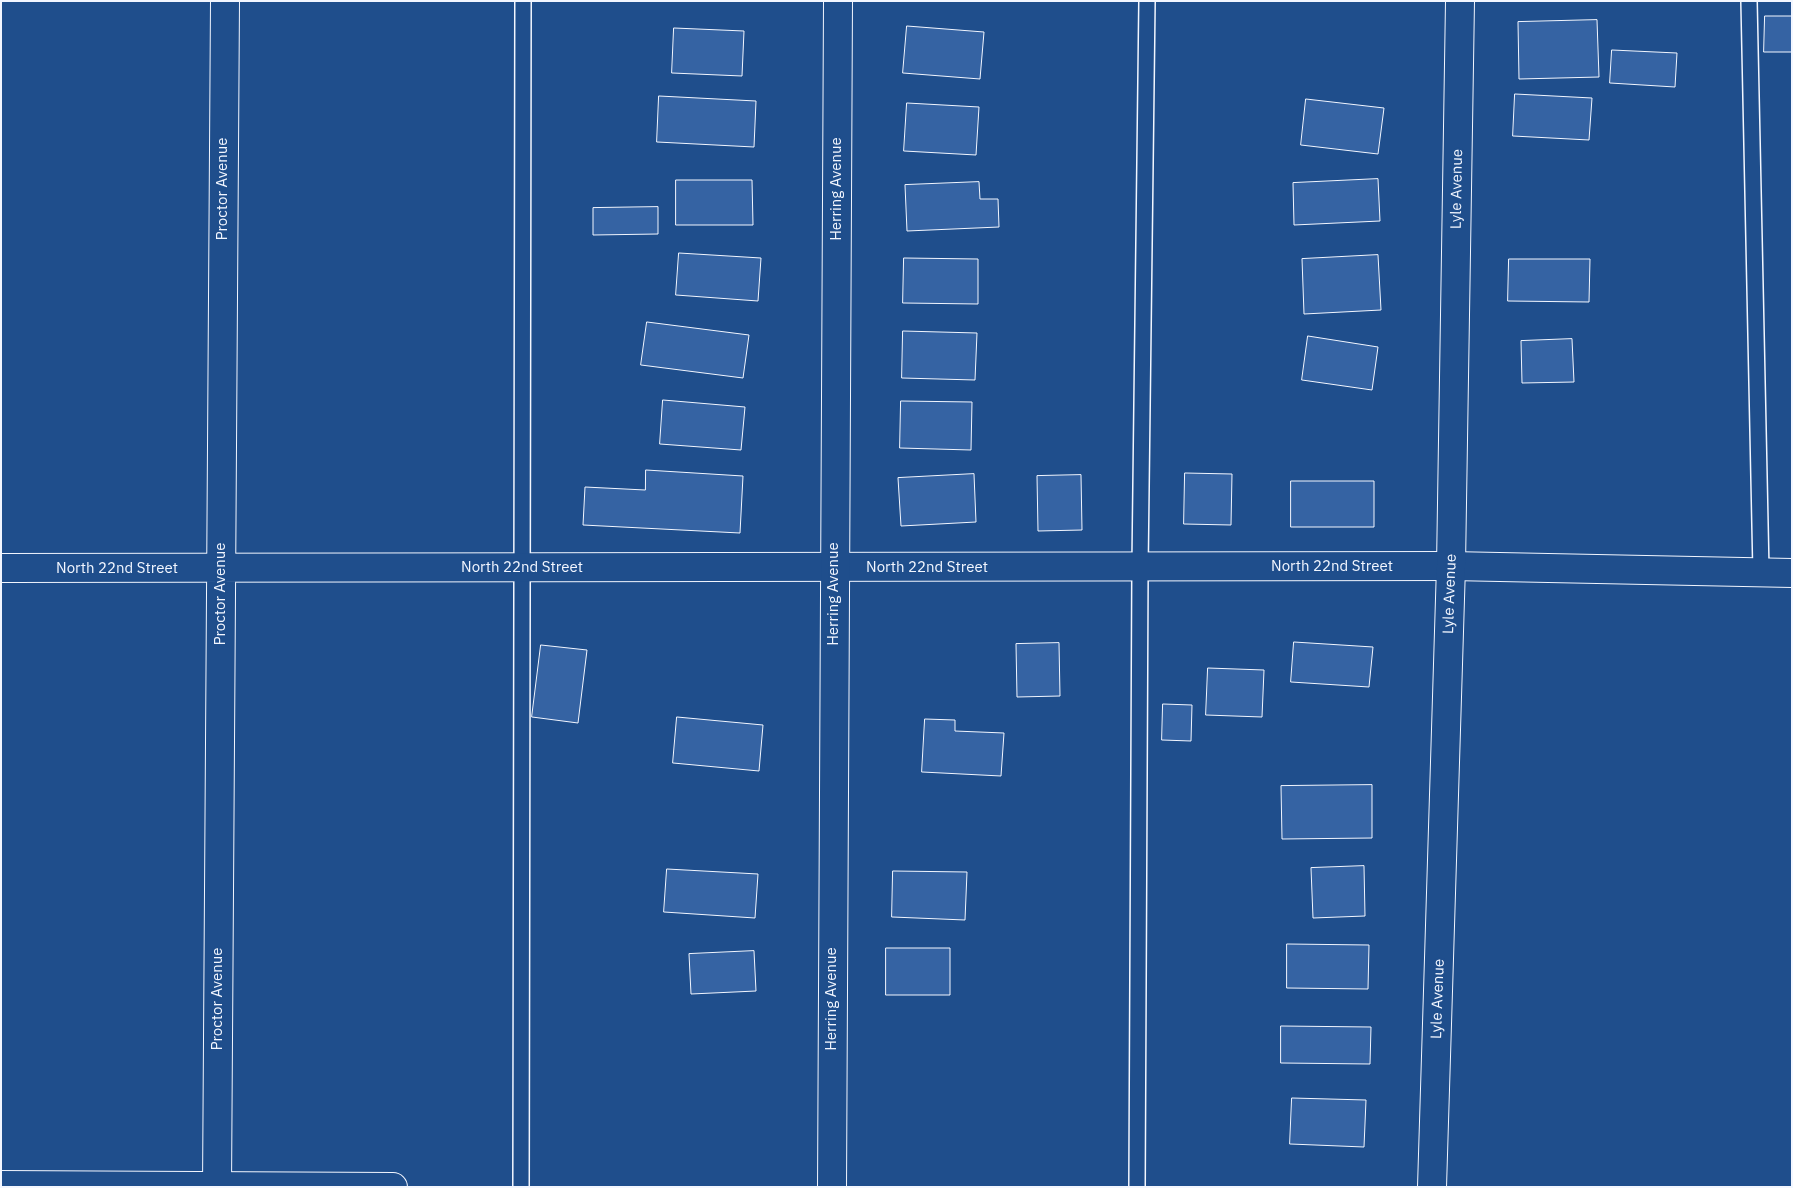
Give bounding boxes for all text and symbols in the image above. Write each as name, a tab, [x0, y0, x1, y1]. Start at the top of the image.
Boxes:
street label: Proctor Avenue	[214, 137, 232, 241]
street label: Herring Avenue	[828, 137, 846, 241]
street label: Lyle Avenue	[1447, 149, 1467, 229]
street label: Proctor Avenue	[212, 542, 230, 646]
street label: Herring Avenue	[825, 542, 843, 646]
street label: Lyle Avenue	[1440, 554, 1460, 634]
street label: North 22nd Street	[1271, 558, 1393, 576]
street label: North 22nd Street	[461, 559, 583, 577]
street label: North 22nd Street	[866, 559, 988, 577]
street label: North 22nd Street	[56, 560, 178, 578]
street label: Proctor Avenue	[209, 947, 227, 1051]
street label: Herring Avenue	[823, 947, 841, 1051]
street label: Lyle Avenue	[1428, 959, 1448, 1039]

